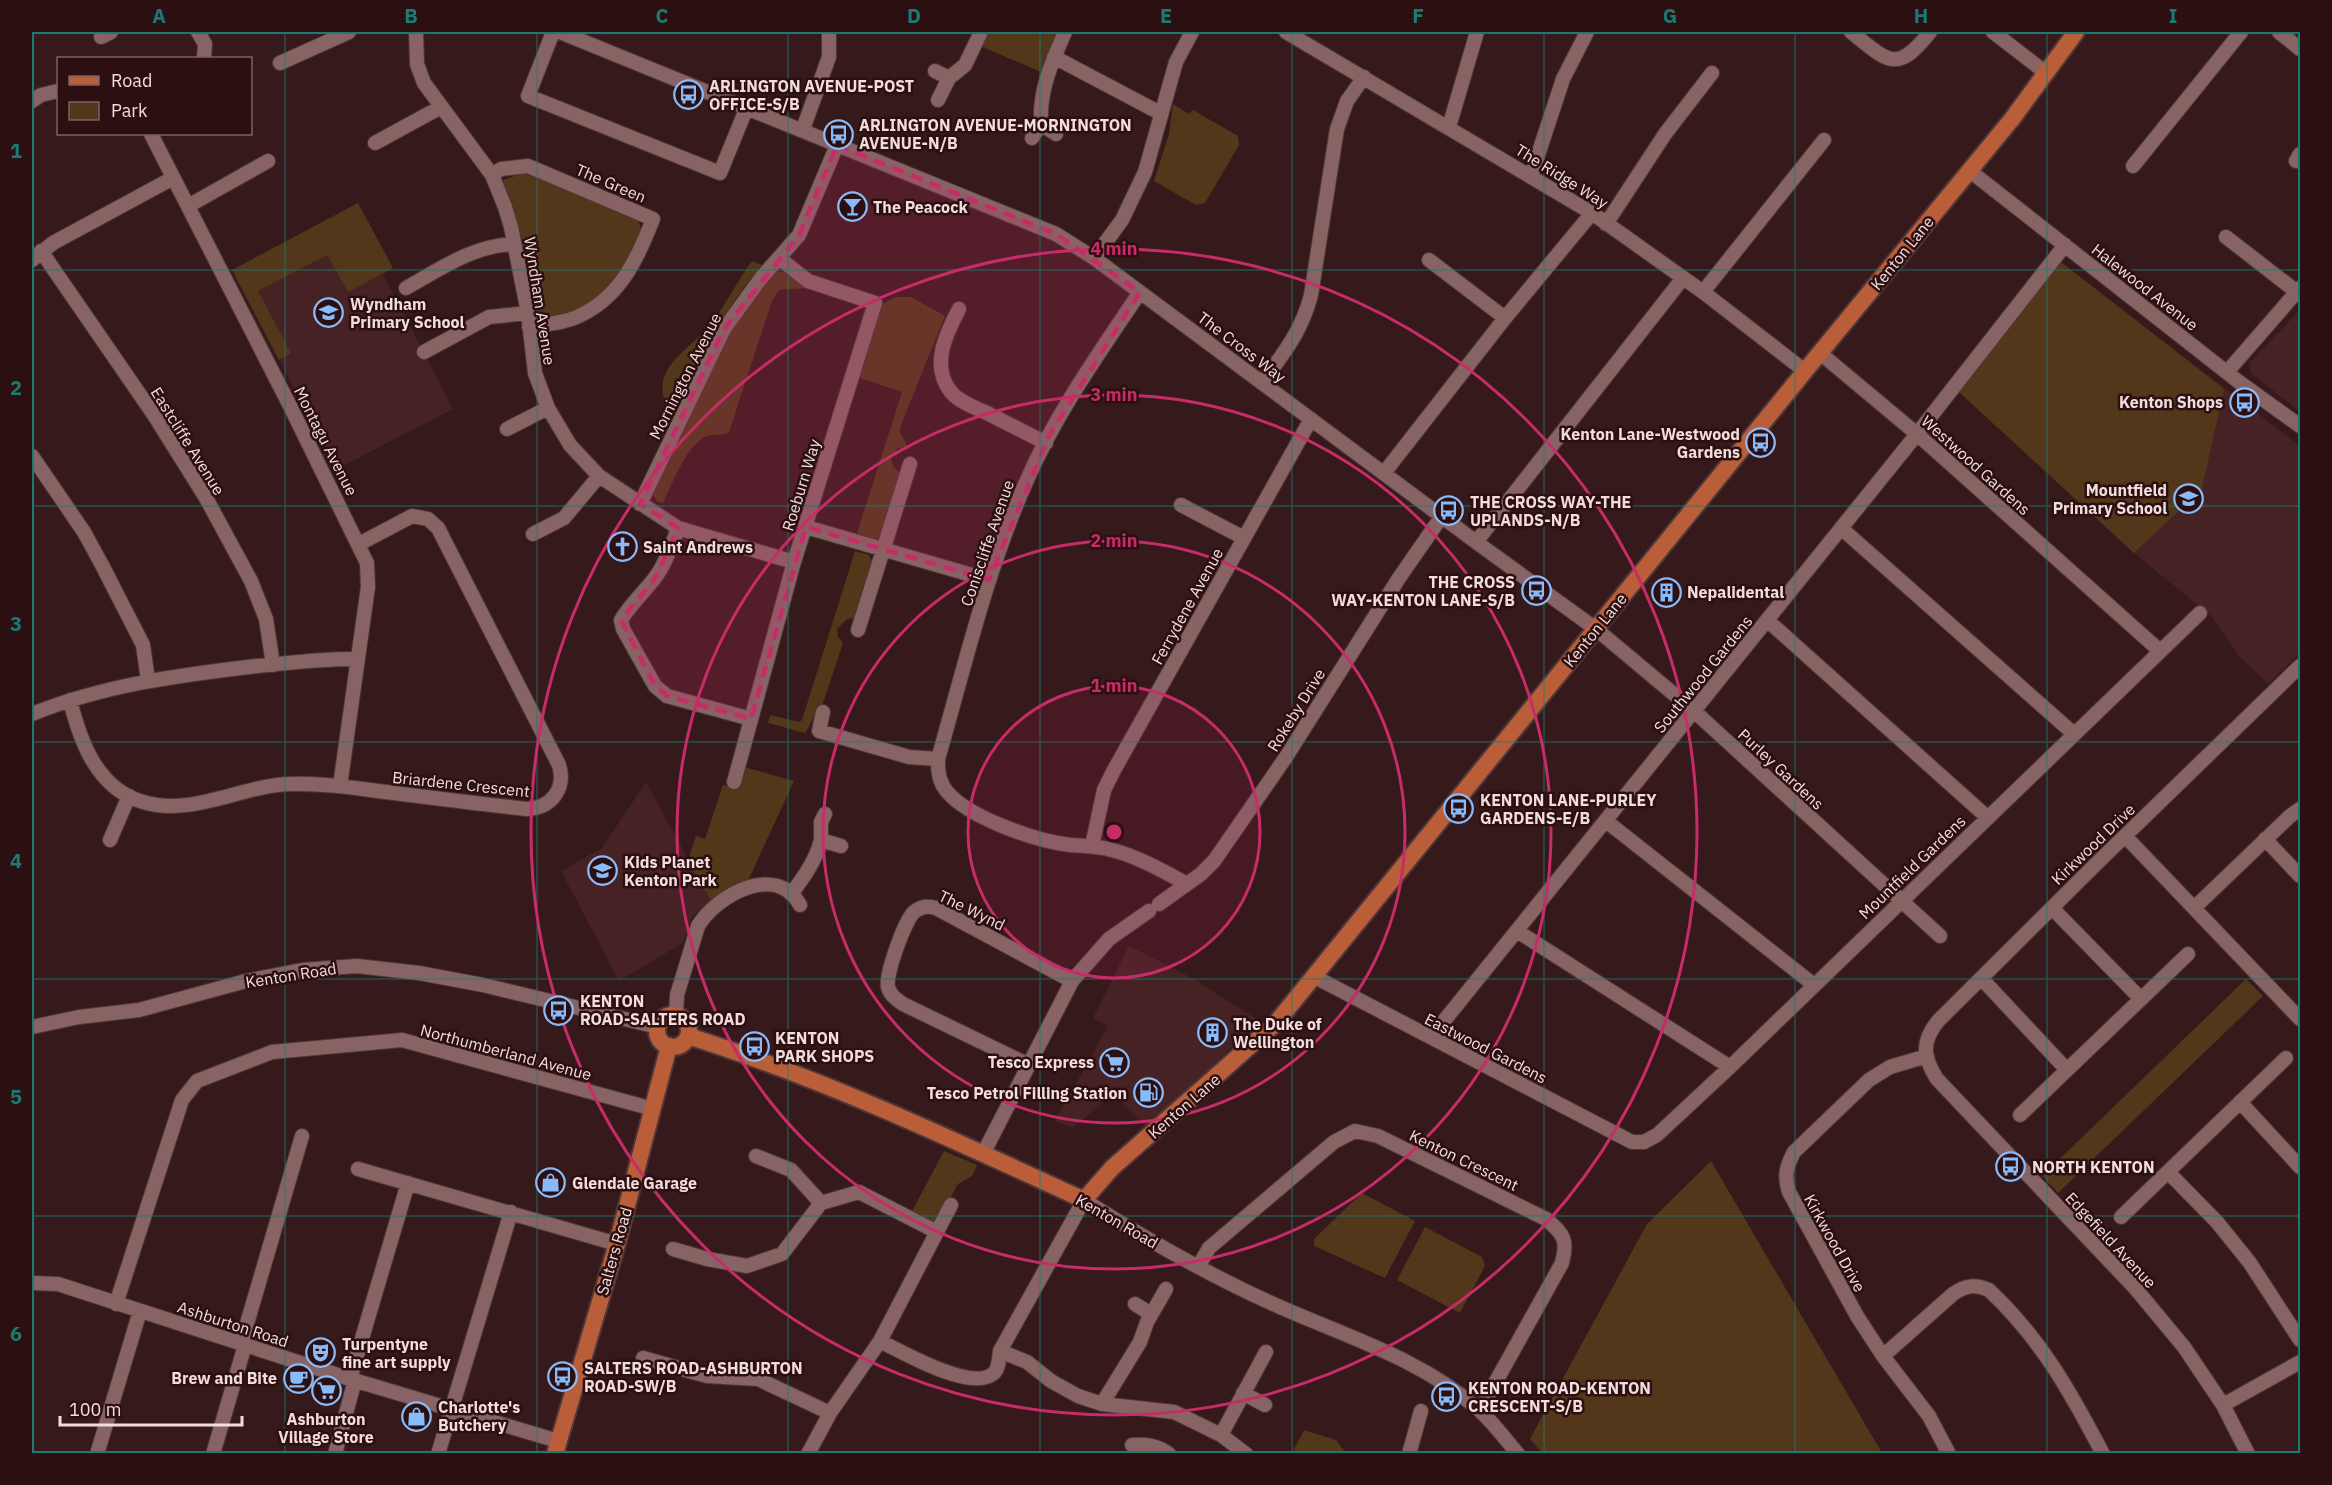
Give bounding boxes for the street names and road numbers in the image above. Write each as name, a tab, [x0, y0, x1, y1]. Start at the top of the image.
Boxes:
street label: The Ridge Way	[1512, 139, 1612, 213]
street label: The Green	[573, 159, 649, 207]
street label: Kenton Lane	[1866, 212, 1938, 294]
street label: Wyndham Avenue	[520, 236, 560, 367]
street label: Halewood Avenue	[2088, 239, 2202, 335]
street label: The Cross Way	[1194, 307, 1290, 387]
street label: Mornington Avenue	[644, 309, 726, 443]
street label: Eastcliffe Avenue	[147, 383, 229, 499]
street label: Montagu Avenue	[290, 383, 362, 499]
street label: Westwood Gardens	[1917, 411, 2035, 519]
street label: Roeburn Way	[777, 436, 825, 534]
street label: Coniscliffe Avenue	[956, 477, 1018, 609]
street label: Ferrydene Avenue	[1147, 544, 1227, 668]
street label: Kenton Lane	[1559, 589, 1631, 671]
street label: Southwood Gardens	[1649, 611, 1757, 737]
street label: Rokeby Drive	[1263, 665, 1329, 755]
street label: Purley Gardens	[1734, 724, 1828, 814]
street label: Briardene Crescent	[391, 767, 531, 801]
street label: Kirkwood Drive	[2047, 799, 2139, 889]
street label: Mountfield Gardens	[1854, 811, 1970, 923]
street label: The Wynd	[936, 885, 1008, 935]
street label: Kenton Road	[244, 958, 338, 992]
street label: Eastwood Gardens	[1421, 1009, 1551, 1087]
street label: Northumberland Avenue	[418, 1020, 594, 1085]
street label: Kenton Lane	[1144, 1069, 1224, 1143]
street label: Kenton Crescent	[1406, 1125, 1522, 1195]
street label: Edgefield Avenue	[2061, 1188, 2161, 1292]
street label: Kenton Road	[1072, 1189, 1162, 1253]
street label: Kirkwood Drive	[1800, 1191, 1870, 1296]
street label: Salters Road	[592, 1205, 636, 1297]
street label: Ashburton Road	[175, 1297, 291, 1351]

